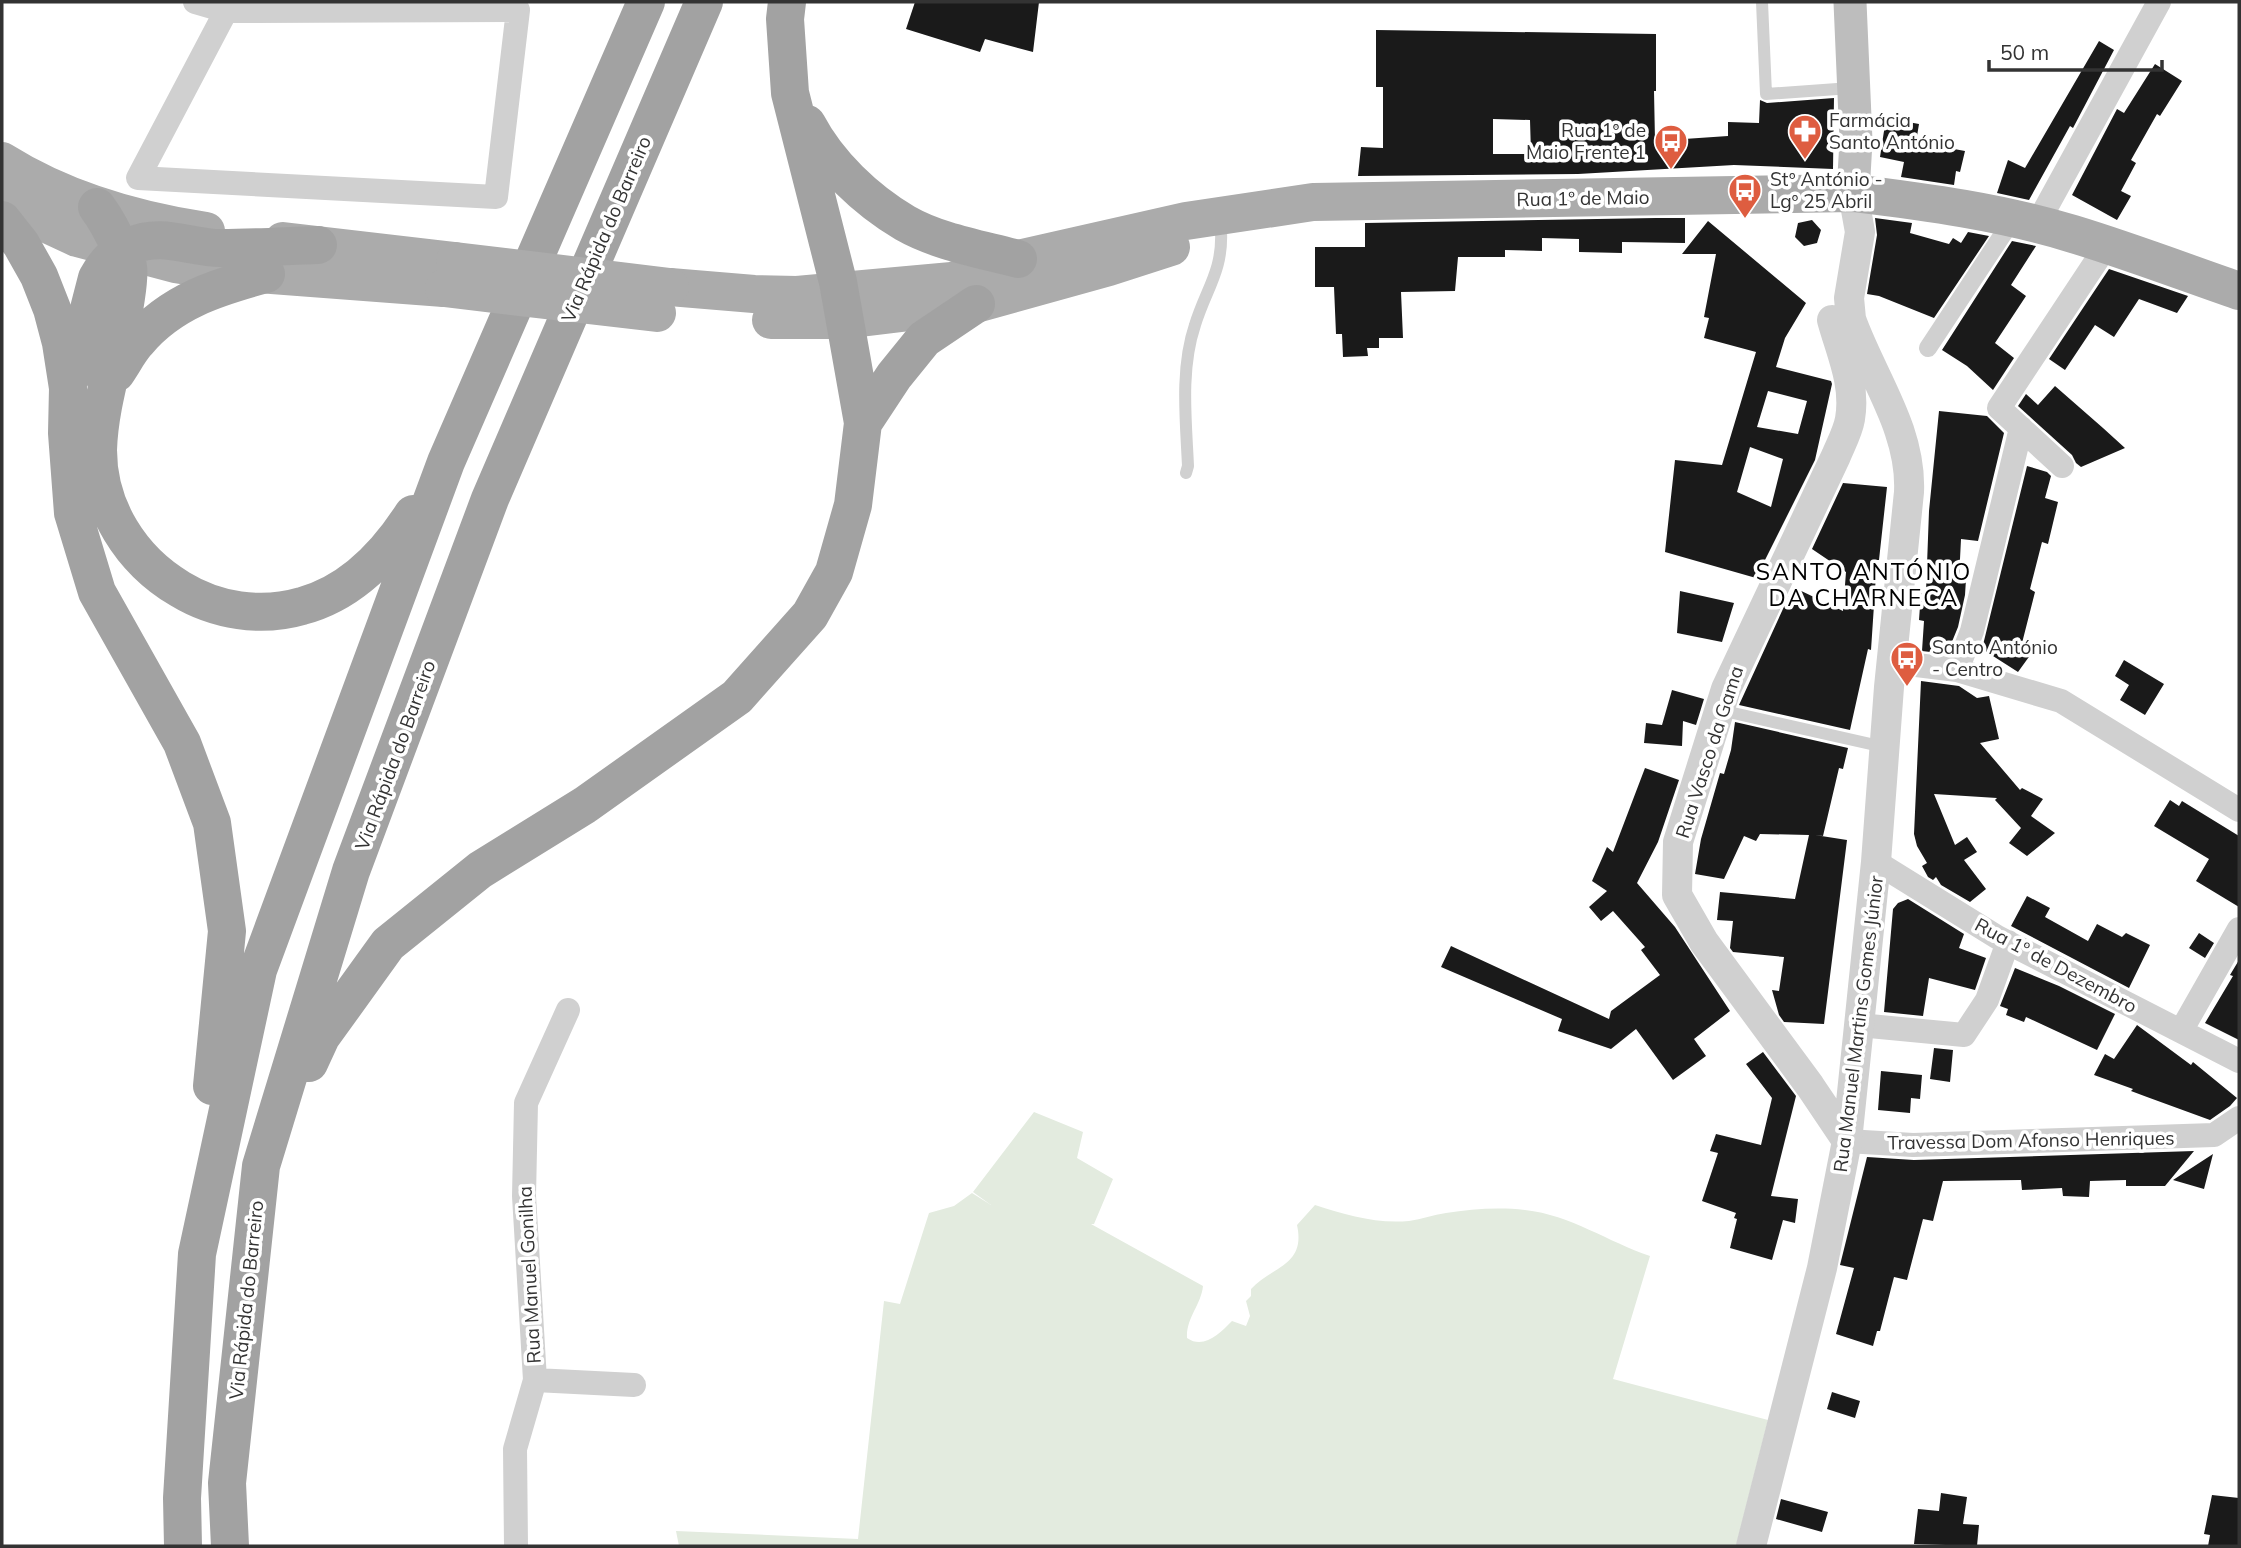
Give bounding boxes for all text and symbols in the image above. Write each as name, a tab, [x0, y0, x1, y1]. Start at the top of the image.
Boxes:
scale bar	[1989, 28, 2162, 72]
text: 50 m	[2000, 39, 2049, 65]
place label: Farmácia Santo António	[1829, 108, 1955, 154]
pharmacy icon: Farmácia Santo António	[1786, 112, 1824, 161]
place label: Rua 1º de Maio Frente 1	[1526, 118, 1646, 164]
bus stop icon: Rua 1º de Maio Frente 1	[1652, 122, 1690, 171]
street label: Via Rápida do Barreiro	[556, 132, 656, 326]
place label: Stº António - Lgº 25 Abril	[1770, 167, 1883, 213]
bus stop icon: Stº António - Lgº 25 Abril	[1726, 171, 1764, 220]
street label: Rua 1º de Maio	[1516, 185, 1650, 211]
district label: SANTO ANTÓNIO DA CHARNECA	[1756, 557, 1972, 612]
place label: Santo António - Centro	[1932, 635, 2058, 681]
bus stop icon: Santo António - Centro	[1888, 639, 1926, 688]
street label: Via Rápida do Barreiro	[350, 657, 440, 853]
street label: Rua Vasco da Gama	[1670, 663, 1748, 841]
street label: Rua Manuel Martins Gomes Júnior	[1828, 874, 1888, 1174]
street label: Rua 1º de Dezembro	[1971, 912, 2141, 1018]
street label: Travessa Dom Afonso Henriques	[1887, 1125, 2175, 1155]
street label: Rua Manuel Gonilha	[512, 1186, 546, 1364]
street label: Via Rápida do Barreiro	[224, 1199, 268, 1401]

